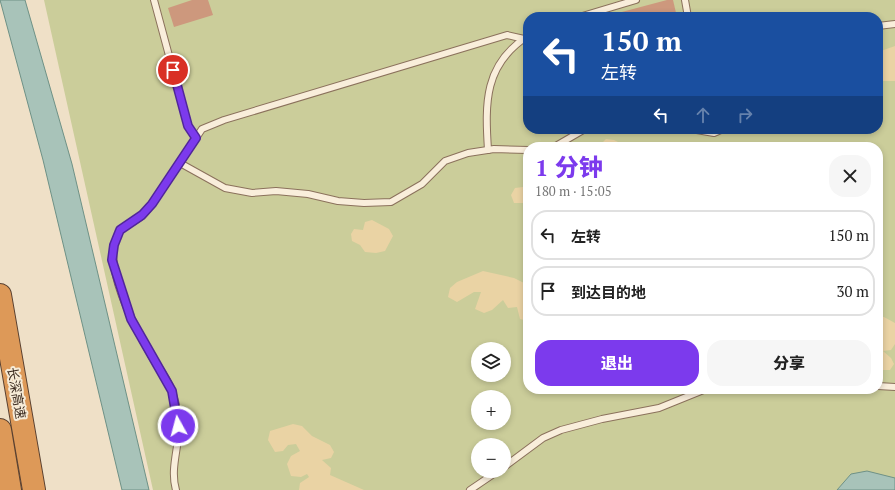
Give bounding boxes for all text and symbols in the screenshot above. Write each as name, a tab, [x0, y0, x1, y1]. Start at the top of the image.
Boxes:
text: 150 m	[601, 22, 682, 59]
icon: left	[535, 28, 587, 80]
pin	[156, 53, 190, 87]
icon: arrive	[162, 59, 184, 81]
text: 左转	[601, 60, 637, 84]
icon: left	[650, 104, 672, 126]
icon: ahead	[692, 104, 714, 126]
icon: right	[734, 104, 756, 126]
text: 1 分钟	[535, 151, 603, 183]
button: close	[829, 155, 871, 197]
text: 180 m · 15:05	[535, 182, 612, 200]
icon: left	[537, 224, 559, 246]
text: 150 m	[828, 225, 869, 245]
text: 左转	[571, 226, 601, 246]
icon: arrive	[537, 280, 559, 302]
text: 30 m	[836, 281, 869, 301]
text: 到达目的地	[571, 282, 646, 302]
button: 退出	[535, 340, 699, 386]
button: 分享	[707, 340, 871, 386]
map controls	[471, 342, 511, 478]
button: layers	[471, 342, 511, 382]
street label: 长深高速	[4, 366, 30, 420]
button: +	[471, 390, 511, 430]
position arrow	[157, 405, 199, 447]
button: −	[471, 438, 511, 478]

